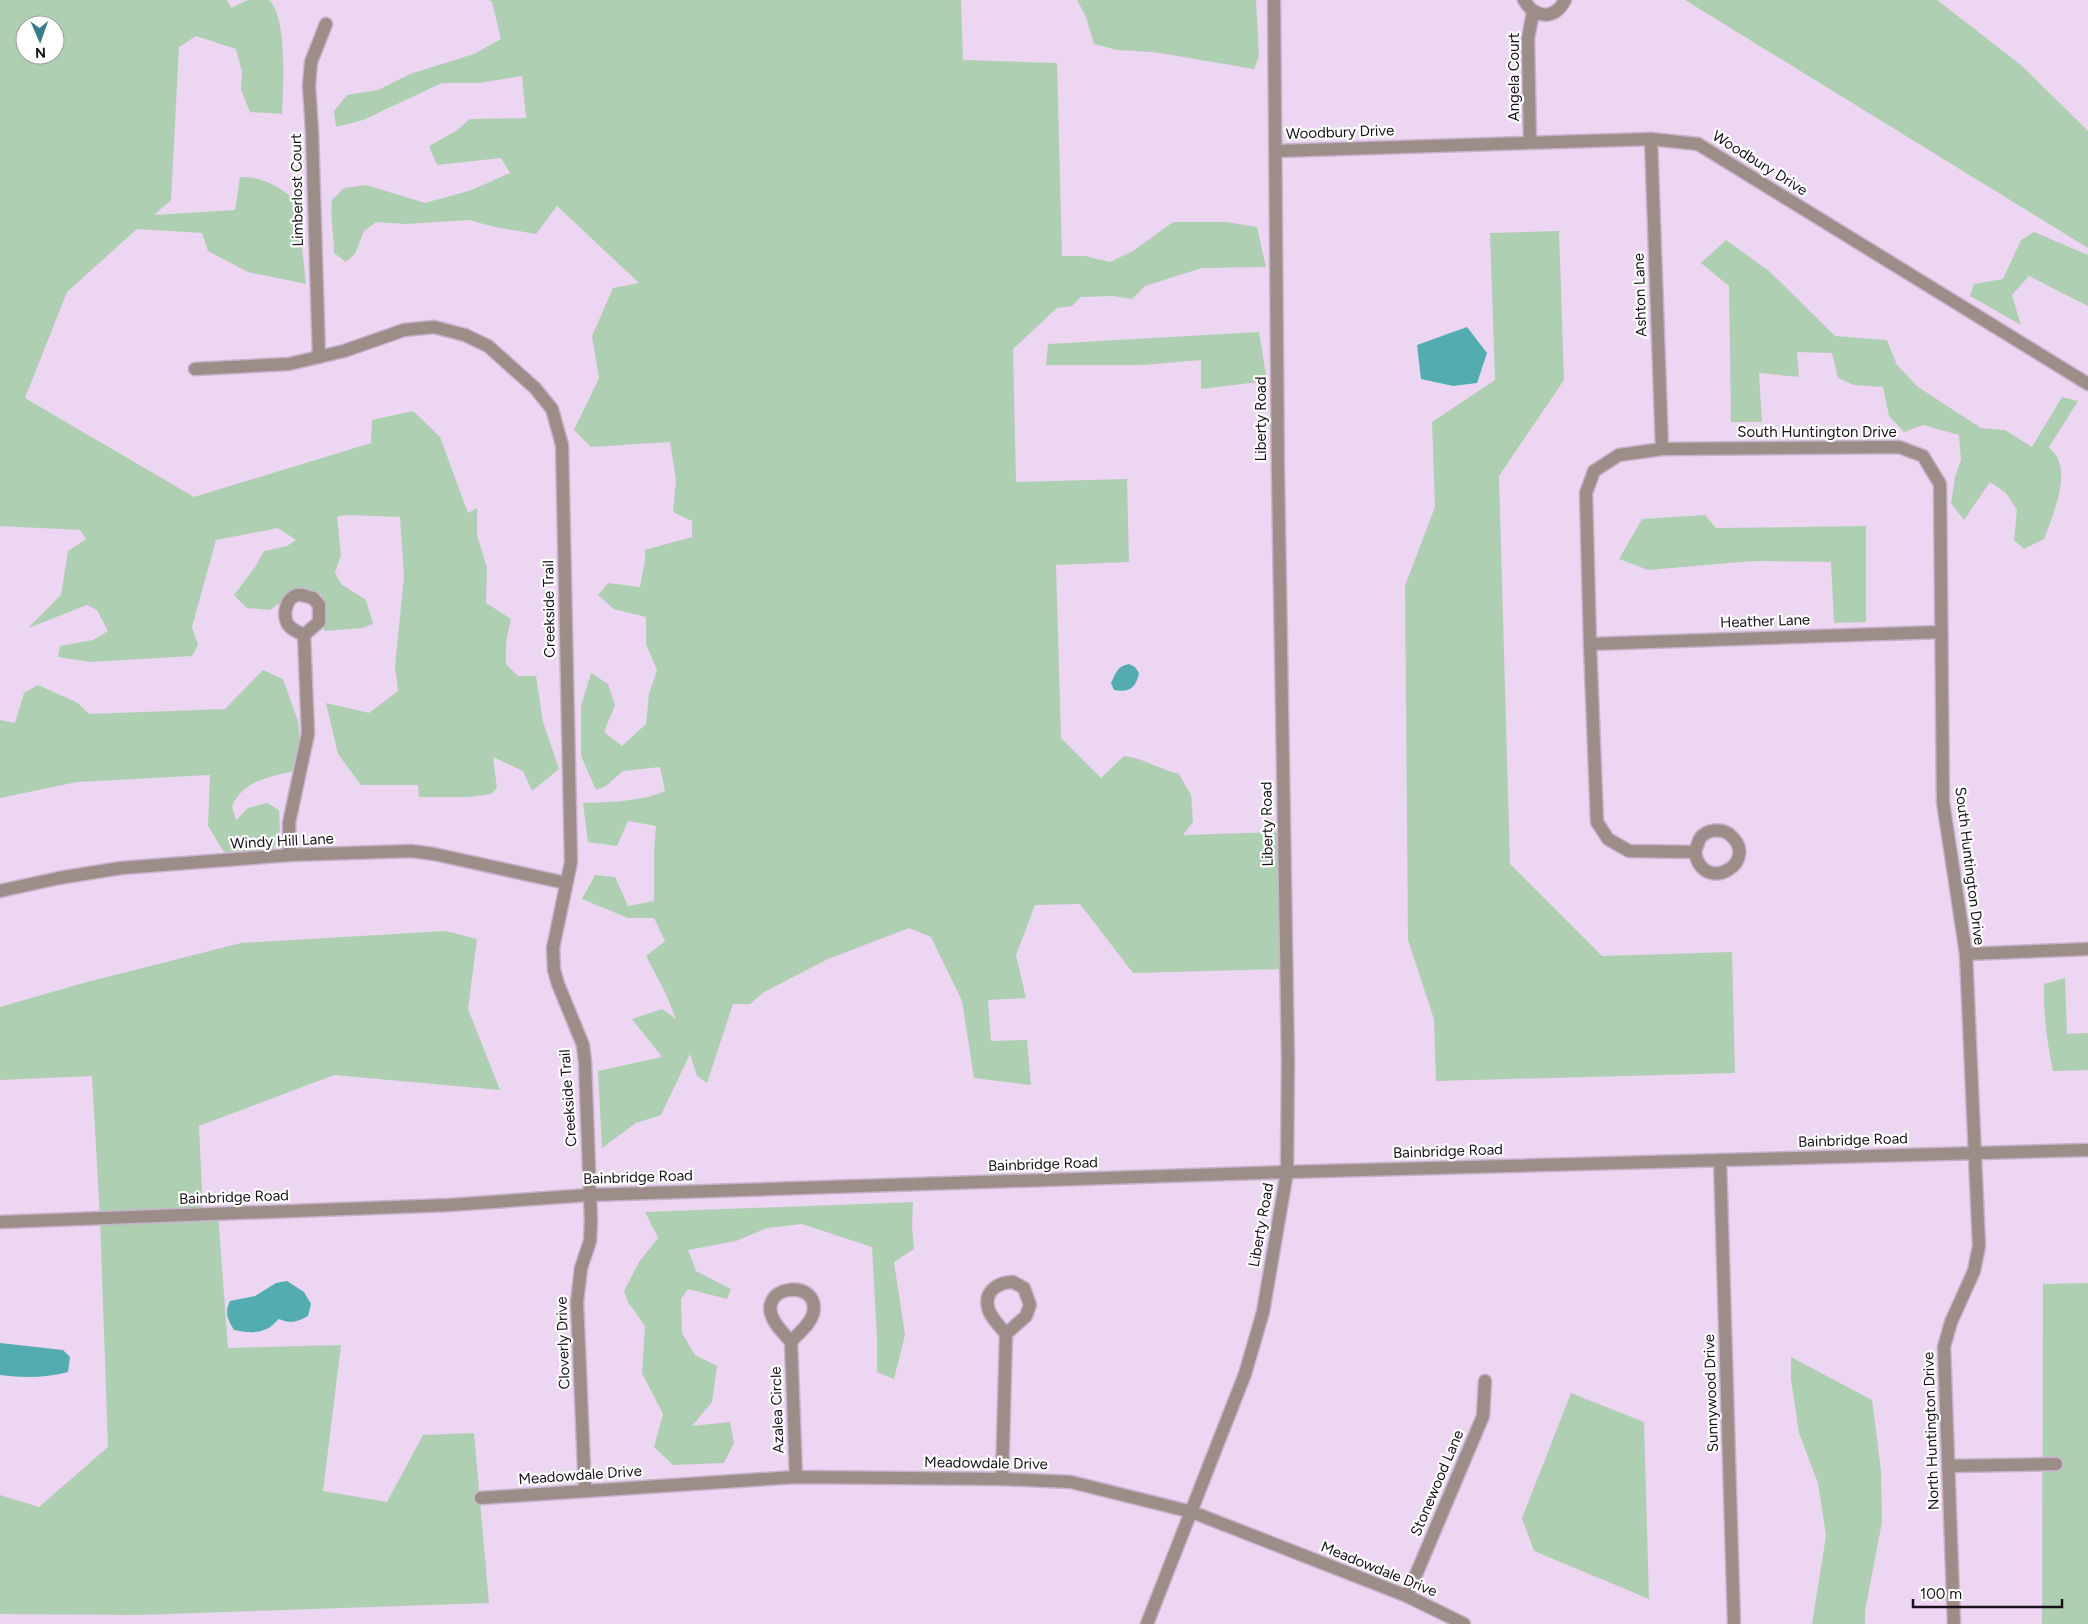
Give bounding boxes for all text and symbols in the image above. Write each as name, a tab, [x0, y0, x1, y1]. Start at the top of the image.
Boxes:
north arrow	[15, 15, 65, 65]
street label: Angela Court	[1505, 32, 1523, 121]
text: N	[35, 44, 46, 61]
street label: Woodbury Drive	[1285, 121, 1395, 143]
street label: Woodbury Drive	[1709, 127, 1811, 199]
street label: Limberlost Court	[287, 133, 307, 247]
street label: Ashton Lane	[1630, 253, 1650, 337]
street label: Liberty Road	[1252, 376, 1270, 462]
street label: South Huntington Drive	[1737, 423, 1897, 441]
street label: Creekside Trail	[539, 560, 559, 658]
street label: Heather Lane	[1720, 610, 1810, 632]
street label: Liberty Road	[1257, 781, 1277, 867]
street label: South Huntington Drive	[1951, 786, 1989, 946]
street label: Windy Hill Lane	[230, 829, 334, 853]
street label: Creekside Trail	[556, 1049, 580, 1147]
street label: Bainbridge Road	[1798, 1129, 1908, 1151]
street label: Bainbridge Road	[1393, 1140, 1503, 1162]
street label: Bainbridge Road	[988, 1153, 1098, 1175]
street label: Bainbridge Road	[583, 1166, 693, 1188]
street label: Liberty Road	[1245, 1182, 1277, 1268]
street label: Bainbridge Road	[179, 1186, 289, 1208]
street label: Cloverly Drive	[552, 1296, 574, 1390]
street label: Sunnywood Drive	[1700, 1334, 1722, 1452]
street label: North Huntington Drive	[1919, 1351, 1943, 1511]
street label: Azalea Circle	[766, 1366, 788, 1454]
street label: Stonewood Lane	[1407, 1427, 1467, 1539]
street label: Meadowdale Drive	[924, 1453, 1048, 1473]
street label: Meadowdale Drive	[518, 1462, 642, 1488]
street label: Meadowdale Drive	[1318, 1537, 1440, 1601]
scale bar	[1913, 1576, 2062, 1608]
text: 100 m	[1920, 1585, 1962, 1603]

